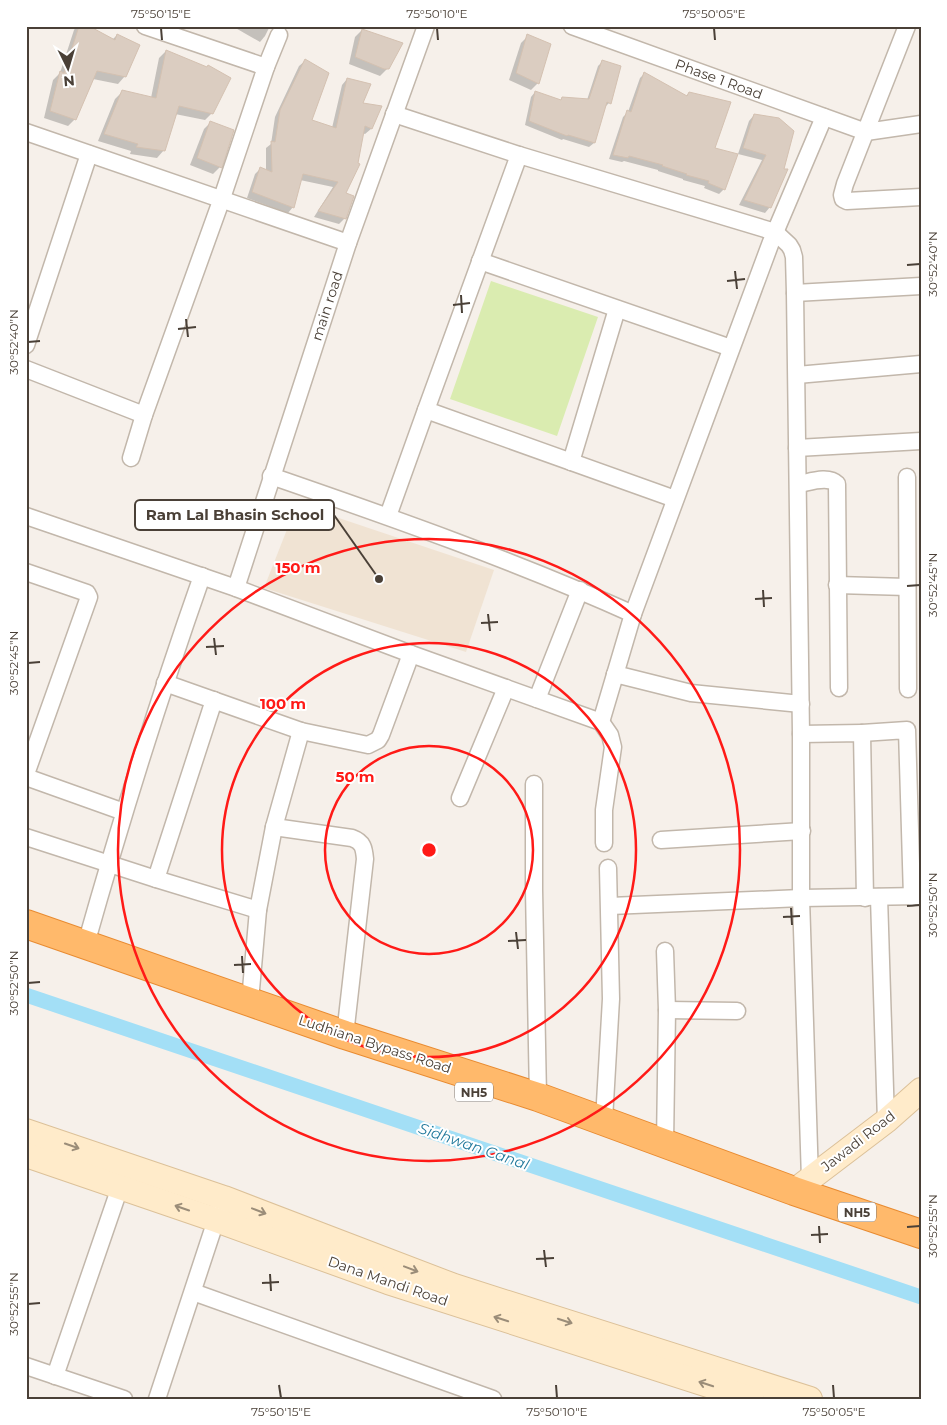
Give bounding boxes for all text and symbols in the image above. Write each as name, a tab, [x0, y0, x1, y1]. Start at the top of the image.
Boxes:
text: 75°50'15"E	[131, 6, 191, 21]
text: 75°50'10"E	[406, 6, 468, 21]
text: 75°50'05"E	[682, 6, 746, 21]
north arrow	[42, 42, 92, 92]
street label: Phase 1 Road	[673, 55, 765, 103]
text: N	[63, 71, 76, 90]
text: 30°52'40"N	[925, 231, 940, 297]
street label: main road	[307, 269, 347, 343]
text: 30°52'40"N	[6, 309, 21, 375]
callout: Ram Lal Bhasin School	[135, 500, 334, 530]
text: Ram Lal Bhasin School	[146, 505, 324, 524]
text: 30°52'45"N	[925, 553, 940, 617]
text: 150 m	[276, 558, 320, 577]
text: 30°52'45"N	[6, 631, 21, 695]
text: 100 m	[260, 694, 306, 713]
text: 50 m	[335, 767, 375, 786]
centre of rings	[420, 841, 438, 859]
text: 30°52'50"N	[925, 873, 940, 938]
text: 30°52'50"N	[6, 951, 21, 1016]
street label: Ludhiana Bypass Road	[296, 1011, 454, 1077]
road number: NH5	[455, 1082, 493, 1102]
street label: Jawadi Road	[817, 1107, 899, 1176]
water label: Sidhwan Canal	[416, 1118, 532, 1174]
one-way arrow	[64, 1142, 80, 1152]
text: 30°52'55"N	[925, 1194, 940, 1258]
road number: NH5	[838, 1202, 876, 1222]
one-way arrow	[174, 1203, 190, 1213]
one-way arrow	[251, 1207, 266, 1216]
street label: Dana Mandi Road	[326, 1252, 450, 1310]
one-way arrow	[403, 1265, 418, 1275]
text: 30°52'55"N	[6, 1272, 21, 1336]
one-way arrow	[493, 1314, 509, 1323]
one-way arrow	[556, 1317, 572, 1326]
one-way arrow	[698, 1379, 714, 1388]
text: 75°50'15"E	[251, 1404, 311, 1419]
text: 75°50'10"E	[526, 1404, 588, 1419]
text: 75°50'05"E	[802, 1404, 866, 1419]

